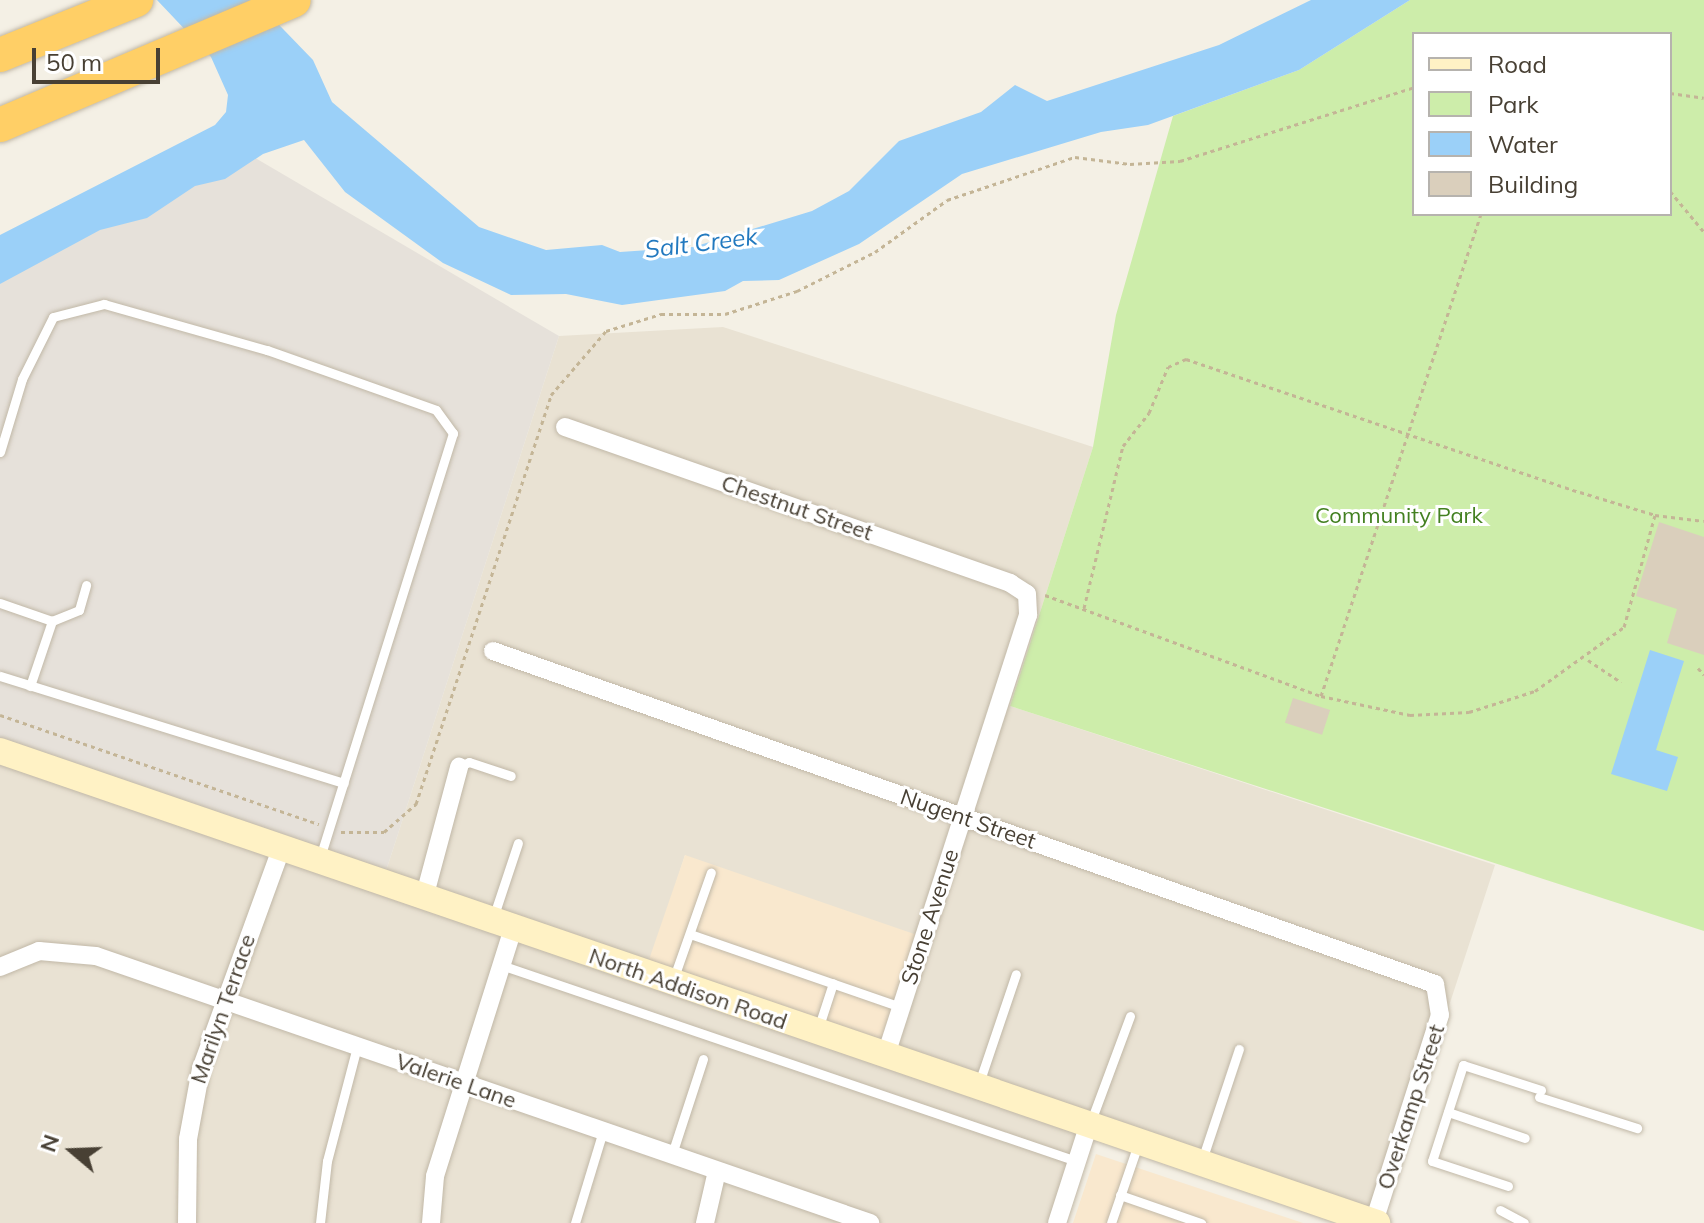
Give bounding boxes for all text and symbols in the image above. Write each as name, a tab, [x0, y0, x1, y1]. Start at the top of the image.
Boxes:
scale bar	[36, 32, 164, 82]
legend	[1412, 32, 1672, 216]
text: 50 m	[46, 47, 102, 77]
text: Road	[1488, 49, 1547, 79]
text: Park	[1488, 89, 1539, 119]
text: Water	[1488, 129, 1558, 159]
text: Building	[1488, 169, 1578, 199]
water label: Salt Creek	[643, 222, 759, 264]
street label: Chestnut Street	[718, 470, 876, 546]
park label: Community Park	[1315, 503, 1483, 529]
street label: Nugent Street	[897, 783, 1039, 855]
street label: Stone Avenue	[896, 846, 964, 988]
street label: Marilyn Terrace	[185, 931, 261, 1087]
street label: North Addison Road	[586, 943, 790, 1035]
street label: Overkamp Street	[1372, 1021, 1450, 1193]
street label: Valerie Lane	[392, 1048, 520, 1114]
north arrow	[32, 1111, 112, 1191]
text: N	[33, 1131, 65, 1156]

